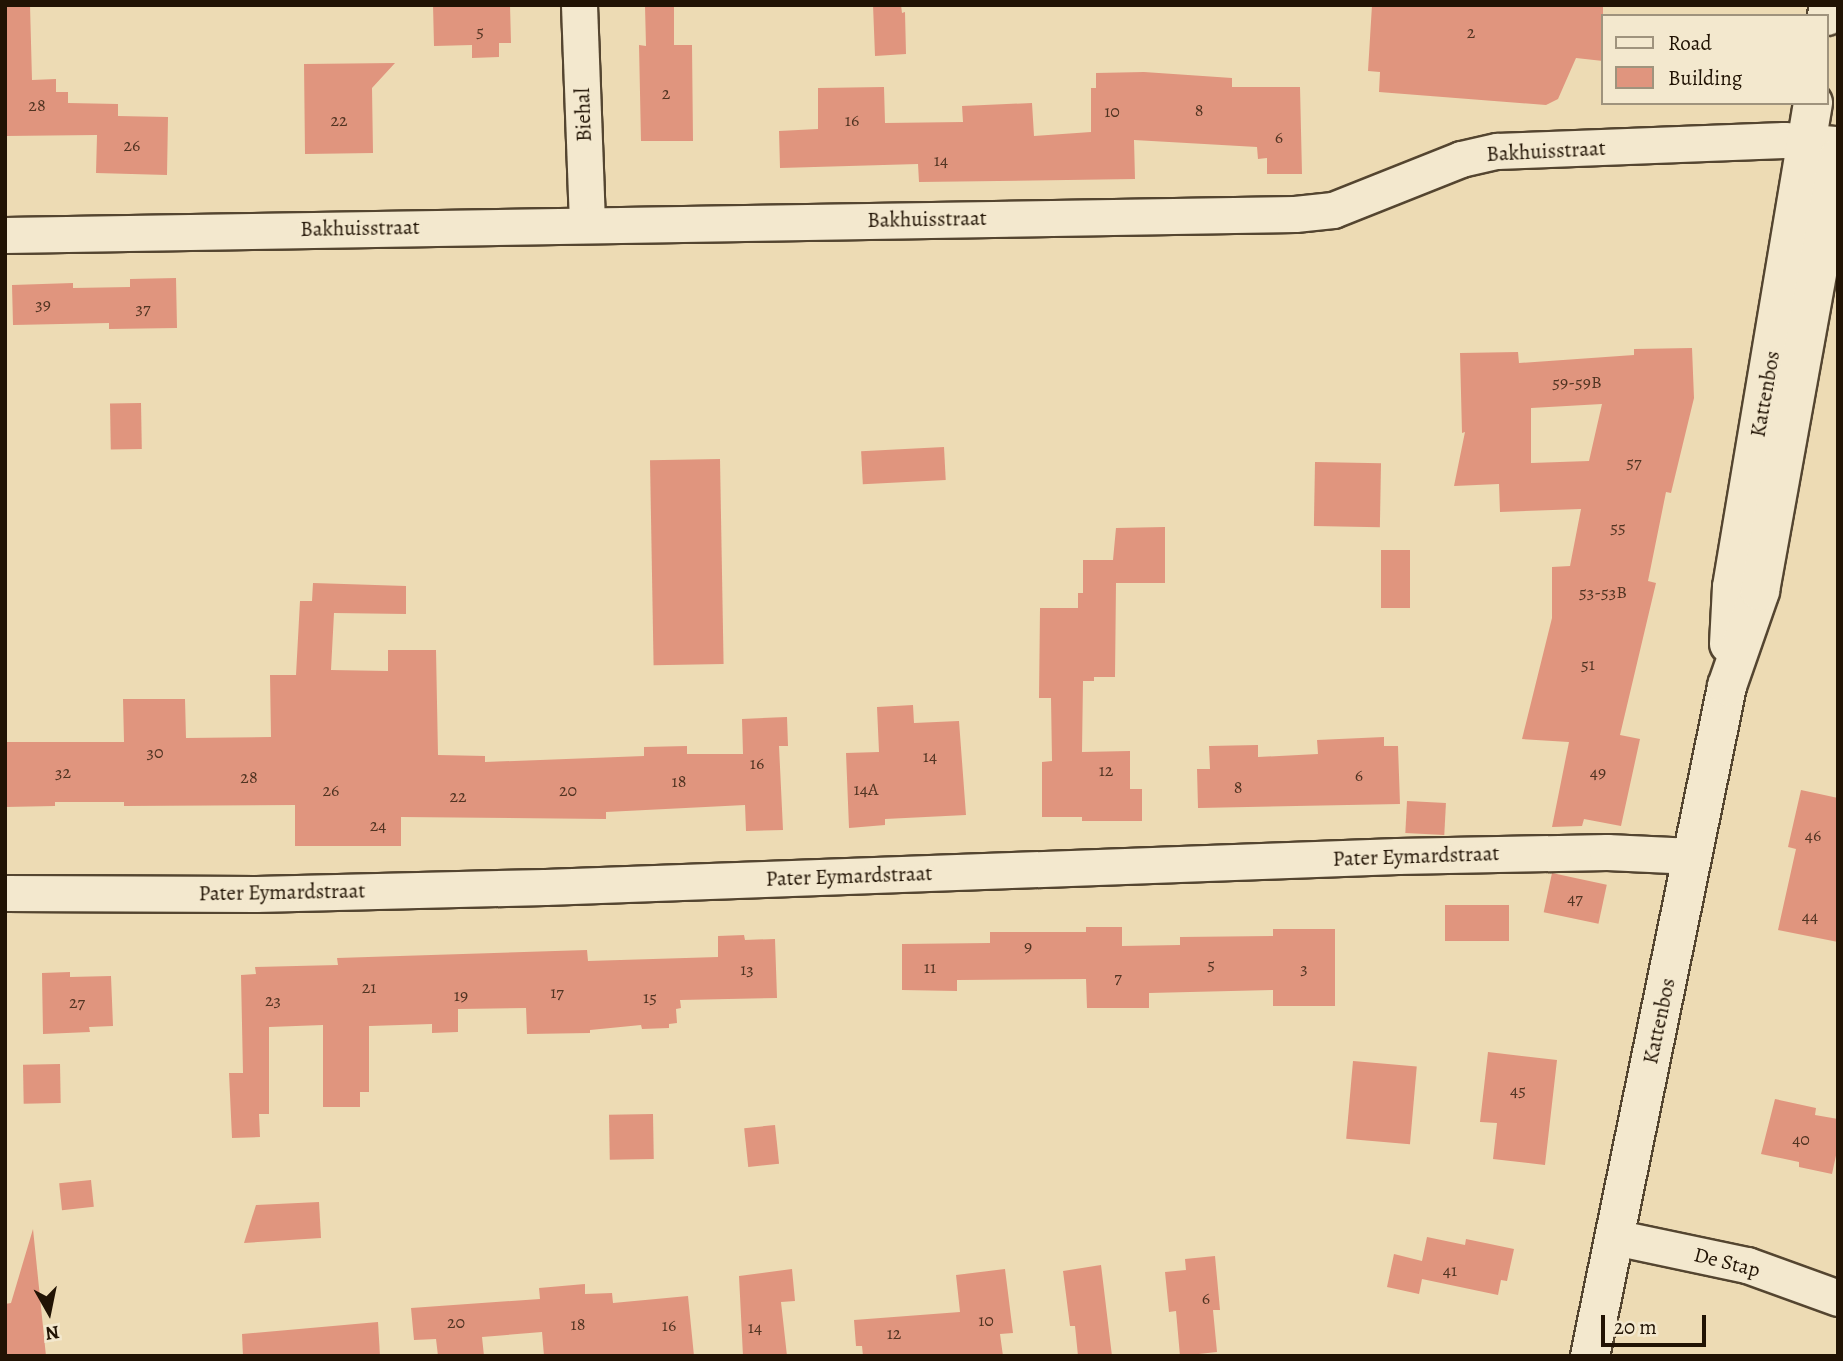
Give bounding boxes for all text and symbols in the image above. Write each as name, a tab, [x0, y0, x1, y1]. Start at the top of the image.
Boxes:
legend	[1602, 14, 1829, 105]
house number: 5	[476, 20, 484, 42]
house number: 2	[1467, 21, 1475, 43]
text: Road	[1668, 29, 1712, 57]
text: Building	[1668, 64, 1742, 92]
house number: 2	[662, 82, 670, 104]
street label: Biehal	[569, 88, 597, 142]
house number: 28	[28, 94, 46, 116]
house number: 8	[1195, 99, 1203, 121]
house number: 10	[1104, 100, 1120, 122]
house number: 22	[330, 109, 348, 131]
house number: 16	[845, 109, 859, 131]
house number: 6	[1275, 126, 1283, 148]
house number: 26	[124, 134, 140, 156]
street label: Bakhuisstraat	[1486, 135, 1606, 167]
house number: 14	[934, 149, 948, 171]
street label: Bakhuisstraat	[867, 205, 987, 233]
street label: Bakhuisstraat	[300, 214, 420, 242]
house number: 39	[35, 293, 51, 315]
house number: 37	[135, 297, 151, 319]
street label: Kattenbos	[1745, 349, 1785, 439]
house number: 59-59B	[1552, 371, 1602, 393]
house number: 57	[1626, 451, 1642, 473]
house number: 55	[1610, 516, 1626, 538]
house number: 53-53B	[1579, 581, 1627, 603]
house number: 51	[1581, 653, 1595, 675]
house number: 30	[146, 741, 164, 763]
house number: 14	[923, 745, 937, 767]
house number: 16	[750, 752, 764, 774]
house number: 12	[1099, 759, 1113, 781]
house number: 32	[55, 761, 71, 783]
house number: 49	[1590, 761, 1606, 783]
house number: 6	[1355, 764, 1363, 786]
house number: 28	[240, 766, 258, 788]
house number: 18	[672, 770, 686, 792]
house number: 8	[1234, 776, 1242, 798]
house number: 14A	[854, 778, 878, 800]
house number: 26	[323, 779, 339, 801]
house number: 20	[559, 779, 577, 801]
house number: 22	[449, 785, 467, 807]
house number: 24	[370, 814, 386, 836]
house number: 46	[1805, 824, 1821, 846]
street label: Pater Eymardstraat	[1332, 840, 1500, 872]
street label: Pater Eymardstraat	[765, 860, 933, 892]
street label: Pater Eymardstraat	[198, 878, 366, 906]
house number: 47	[1567, 887, 1583, 909]
house number: 44	[1802, 905, 1818, 927]
house number: 9	[1024, 935, 1032, 957]
house number: 5	[1207, 953, 1215, 975]
house number: 11	[924, 956, 936, 978]
house number: 3	[1300, 957, 1308, 979]
house number: 13	[740, 958, 754, 980]
house number: 7	[1114, 966, 1122, 988]
house number: 21	[362, 976, 376, 998]
street label: Kattenbos	[1638, 976, 1680, 1066]
house number: 17	[550, 981, 564, 1003]
house number: 19	[454, 984, 468, 1006]
house number: 15	[643, 986, 657, 1008]
house number: 23	[265, 989, 281, 1011]
house number: 27	[69, 991, 85, 1013]
house number: 45	[1510, 1079, 1526, 1101]
house number: 40	[1792, 1128, 1810, 1150]
street label: De Stap	[1691, 1242, 1763, 1282]
house number: 41	[1443, 1259, 1457, 1281]
north arrow	[14, 1277, 84, 1347]
house number: 6	[1202, 1287, 1210, 1309]
scale bar	[1605, 1302, 1710, 1346]
house number: 10	[978, 1309, 994, 1331]
house number: 20	[447, 1311, 465, 1333]
house number: 18	[571, 1313, 585, 1335]
text: 20 m	[1614, 1313, 1657, 1341]
house number: 16	[662, 1314, 676, 1336]
house number: 14	[748, 1316, 762, 1338]
text: N	[43, 1319, 61, 1347]
house number: 12	[887, 1322, 901, 1344]

